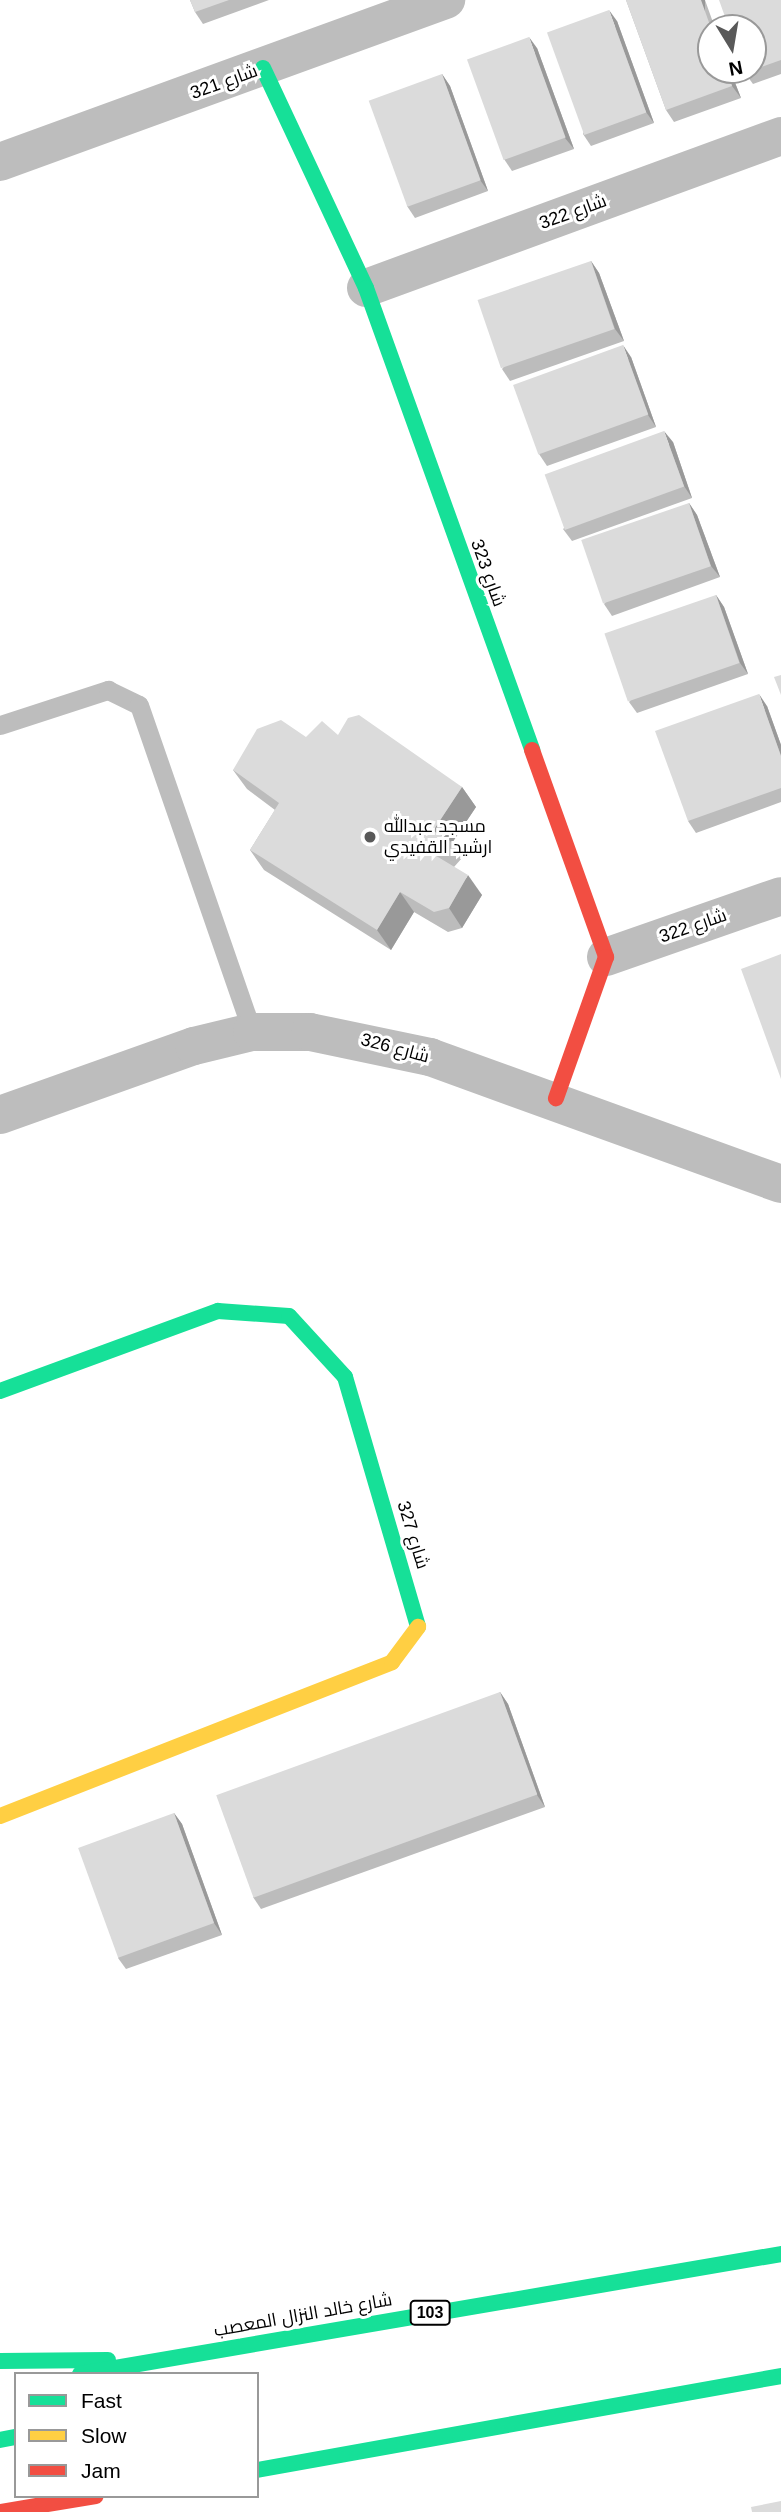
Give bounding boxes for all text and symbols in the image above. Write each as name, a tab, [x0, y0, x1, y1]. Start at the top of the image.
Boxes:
north arrow	[697, 14, 767, 84]
text: N	[727, 57, 744, 80]
street label: شارع 321	[187, 60, 261, 104]
street label: شارع 322	[536, 190, 610, 234]
street label: شارع 323	[466, 536, 510, 610]
place label: مسجد عبدالله ارشيد القفيدي	[384, 816, 492, 858]
marker: مسجد عبدالله ارشيد القفيدي	[362, 829, 378, 845]
street label: شارع 322	[656, 904, 730, 948]
street label: شارع 326	[358, 1029, 432, 1067]
street label: شارع 327	[392, 1498, 434, 1572]
street label: شارع خالد النزال المعصب	[212, 2289, 394, 2341]
road number: 103	[409, 2300, 451, 2326]
legend	[14, 2372, 259, 2498]
text: Fast	[81, 2389, 122, 2412]
text: Slow	[81, 2424, 127, 2447]
text: Jam	[81, 2459, 121, 2482]

